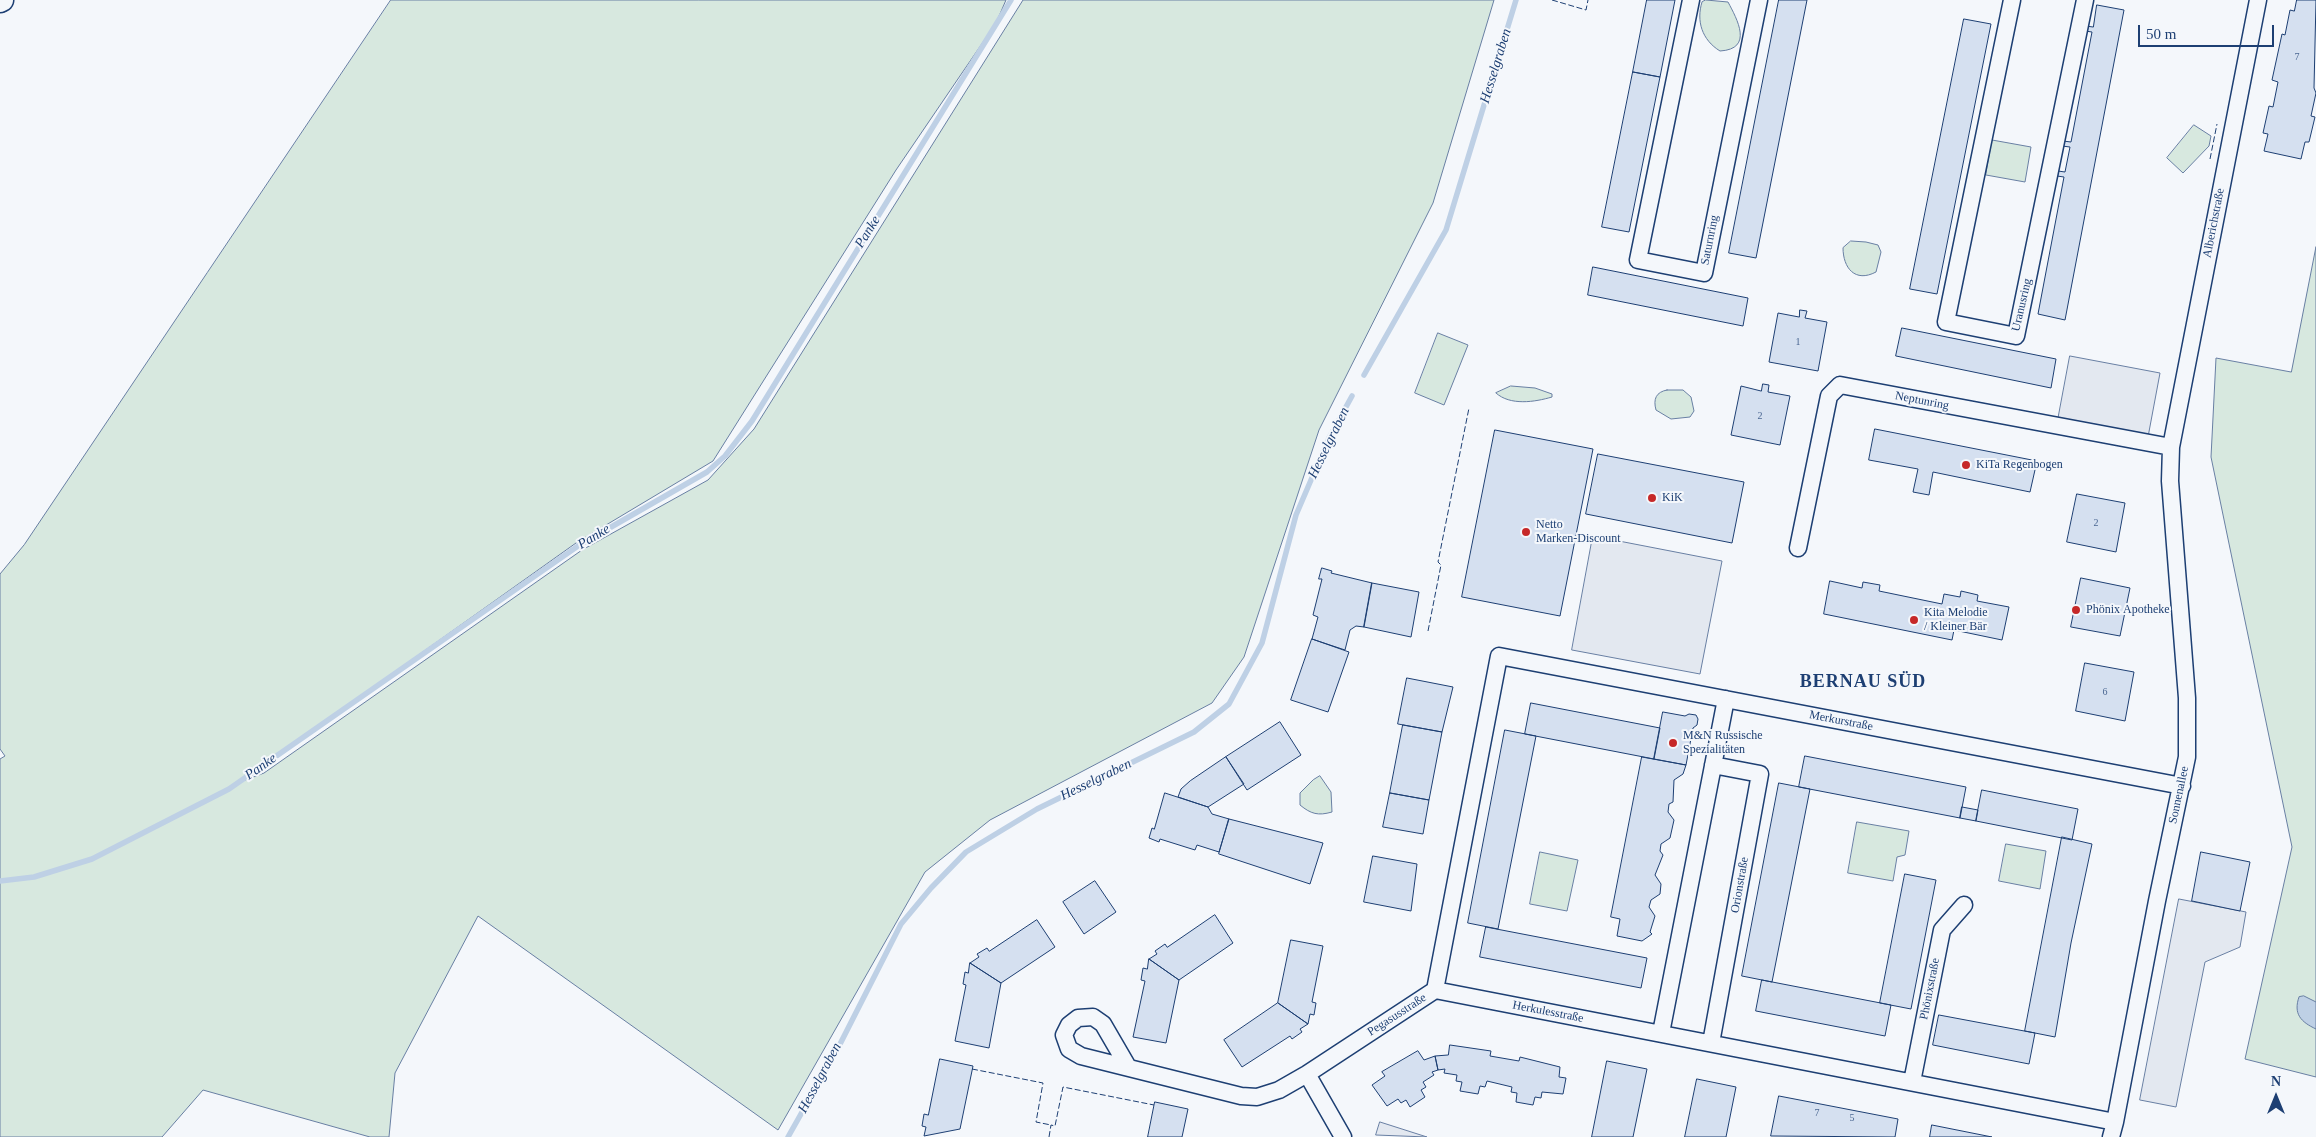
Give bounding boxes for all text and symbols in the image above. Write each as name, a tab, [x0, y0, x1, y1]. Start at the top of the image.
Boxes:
scale bar	[2141, 15, 2277, 47]
text: 50 m	[2146, 26, 2176, 42]
water label: Hesselgraben	[1477, 27, 1515, 105]
house number: 7	[2294, 51, 2300, 63]
street label: Alberichstraße	[2200, 187, 2228, 259]
water label: Panke	[852, 213, 884, 251]
street label: Saturnring	[1698, 214, 1722, 266]
street label: Uranusring	[2009, 277, 2035, 333]
house number: 1	[1796, 336, 1800, 348]
street label: Neptunring	[1894, 389, 1950, 413]
water label: Hesselgraben	[1305, 405, 1353, 481]
house number: 2	[1758, 410, 1762, 422]
place label: KiTa Regenbogen	[1976, 458, 2063, 472]
marker: KiTa Regenbogen	[1960, 459, 1972, 471]
place label: KiK	[1662, 491, 1683, 505]
marker: KiK	[1646, 492, 1658, 504]
house number: 2	[2094, 517, 2098, 529]
place label: Netto Marken-Discount	[1536, 518, 1621, 546]
water label: Panke	[575, 521, 613, 553]
marker: Netto Marken-Discount	[1520, 526, 1532, 538]
place label: Phönix Apotheke	[2086, 603, 2170, 617]
marker: Phönix Apotheke	[2070, 604, 2082, 616]
place label: Kita Melodie / Kleiner Bär	[1924, 606, 1988, 634]
marker: Kita Melodie / Kleiner Bär	[1908, 614, 1920, 626]
district label: BERNAU SÜD	[1798, 671, 1928, 693]
house number: 6	[2102, 686, 2108, 698]
street label: Merkurstraße	[1808, 708, 1874, 734]
place label: M&N Russische Spezialitäten	[1683, 729, 1763, 757]
marker: M&N Russische Spezialitäten	[1667, 737, 1679, 749]
water label: Panke	[242, 750, 280, 784]
water label: Hesselgraben	[1058, 756, 1134, 804]
street label: Sonnenallee	[2166, 765, 2192, 825]
street label: Orionstraße	[1728, 856, 1752, 914]
street label: Phönixstraße	[1917, 957, 1943, 1021]
street label: Pegasusstraße	[1365, 991, 1429, 1039]
street label: Herkulesstraße	[1511, 998, 1585, 1026]
water label: Hesselgraben	[795, 1040, 845, 1116]
north arrow	[2251, 1072, 2301, 1122]
text: N	[2271, 1074, 2281, 1089]
house number: 7	[1814, 1107, 1820, 1119]
house number: 5	[1850, 1112, 1854, 1124]

